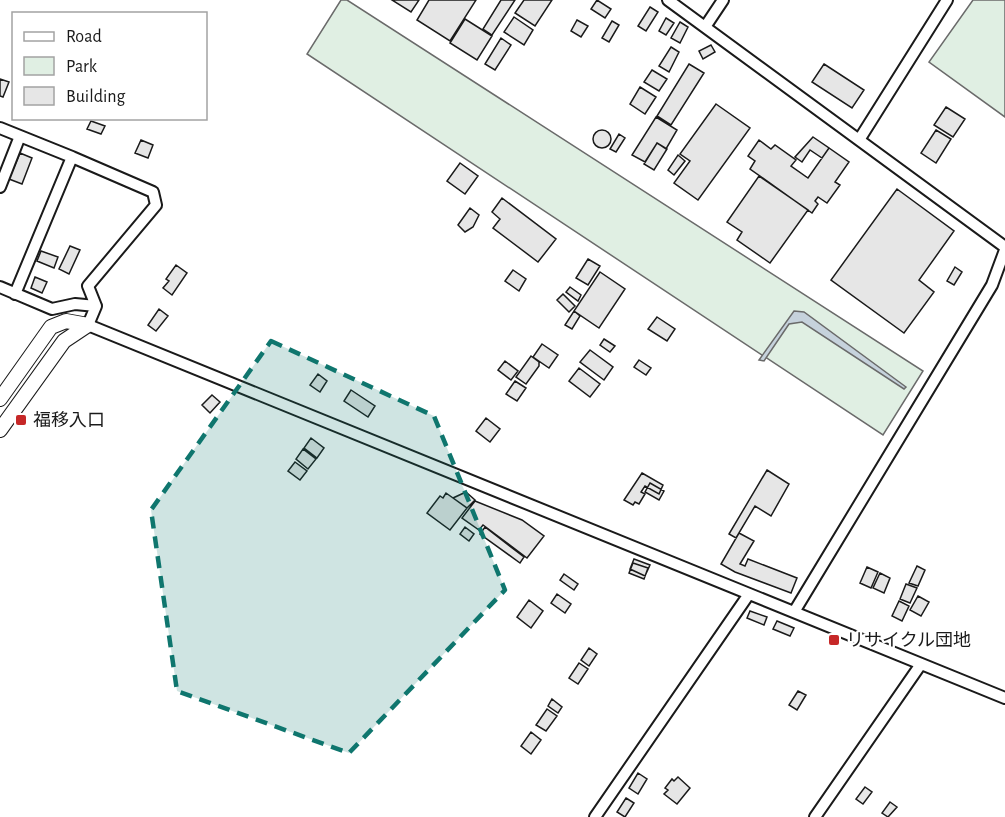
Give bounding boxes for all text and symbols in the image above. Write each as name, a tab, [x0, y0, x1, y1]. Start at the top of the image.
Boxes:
legend	[12, 12, 207, 120]
text: Road	[66, 28, 102, 46]
text: Park	[66, 58, 98, 76]
text: Building	[66, 88, 126, 106]
place label: 福移入口	[33, 411, 105, 430]
marker: 福移入口	[14, 413, 28, 427]
place label: リサイクル団地	[846, 631, 971, 650]
marker: リサイクル団地	[827, 633, 841, 647]

